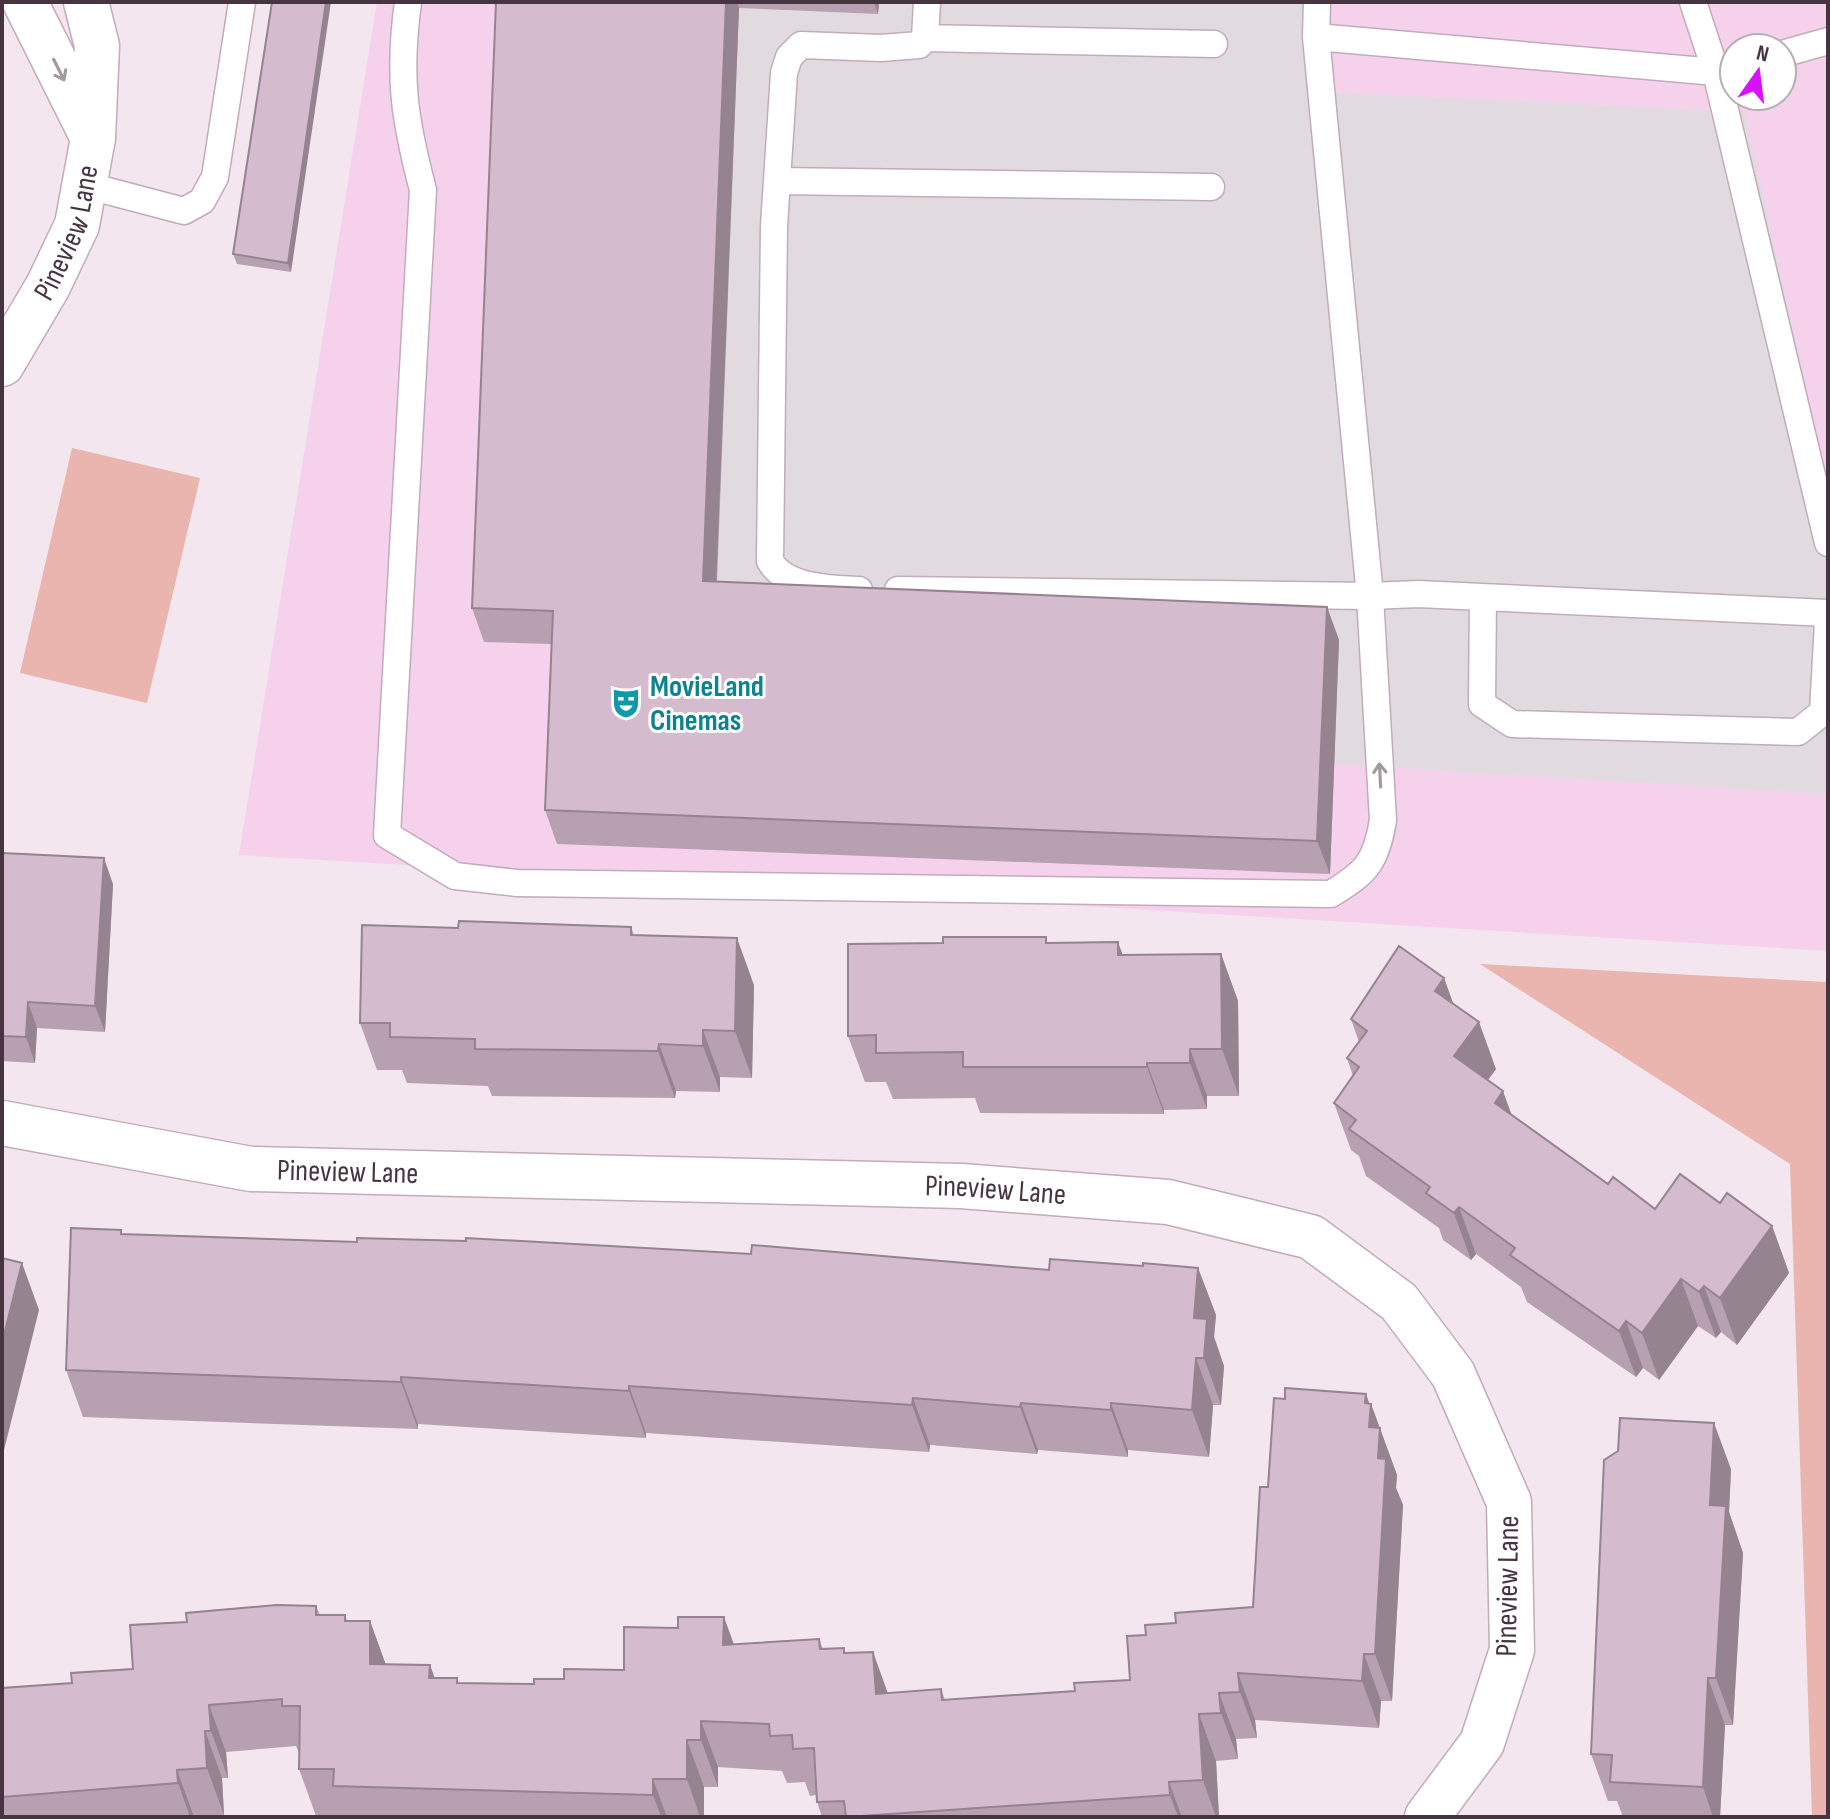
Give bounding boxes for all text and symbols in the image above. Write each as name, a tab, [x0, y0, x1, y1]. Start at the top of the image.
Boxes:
north arrow	[1718, 32, 1798, 112]
text: N	[1754, 40, 1771, 69]
one-way arrow	[52, 58, 68, 82]
street label: Pineview Lane	[27, 162, 107, 307]
place label: MovieLand Cinemas	[650, 669, 764, 739]
theatre icon: MovieLand Cinemas	[609, 686, 643, 720]
one-way arrow	[1373, 762, 1388, 789]
street label: Pineview Lane	[277, 1153, 419, 1192]
street label: Pineview Lane	[924, 1168, 1067, 1213]
street label: Pineview Lane	[1489, 1515, 1527, 1657]

